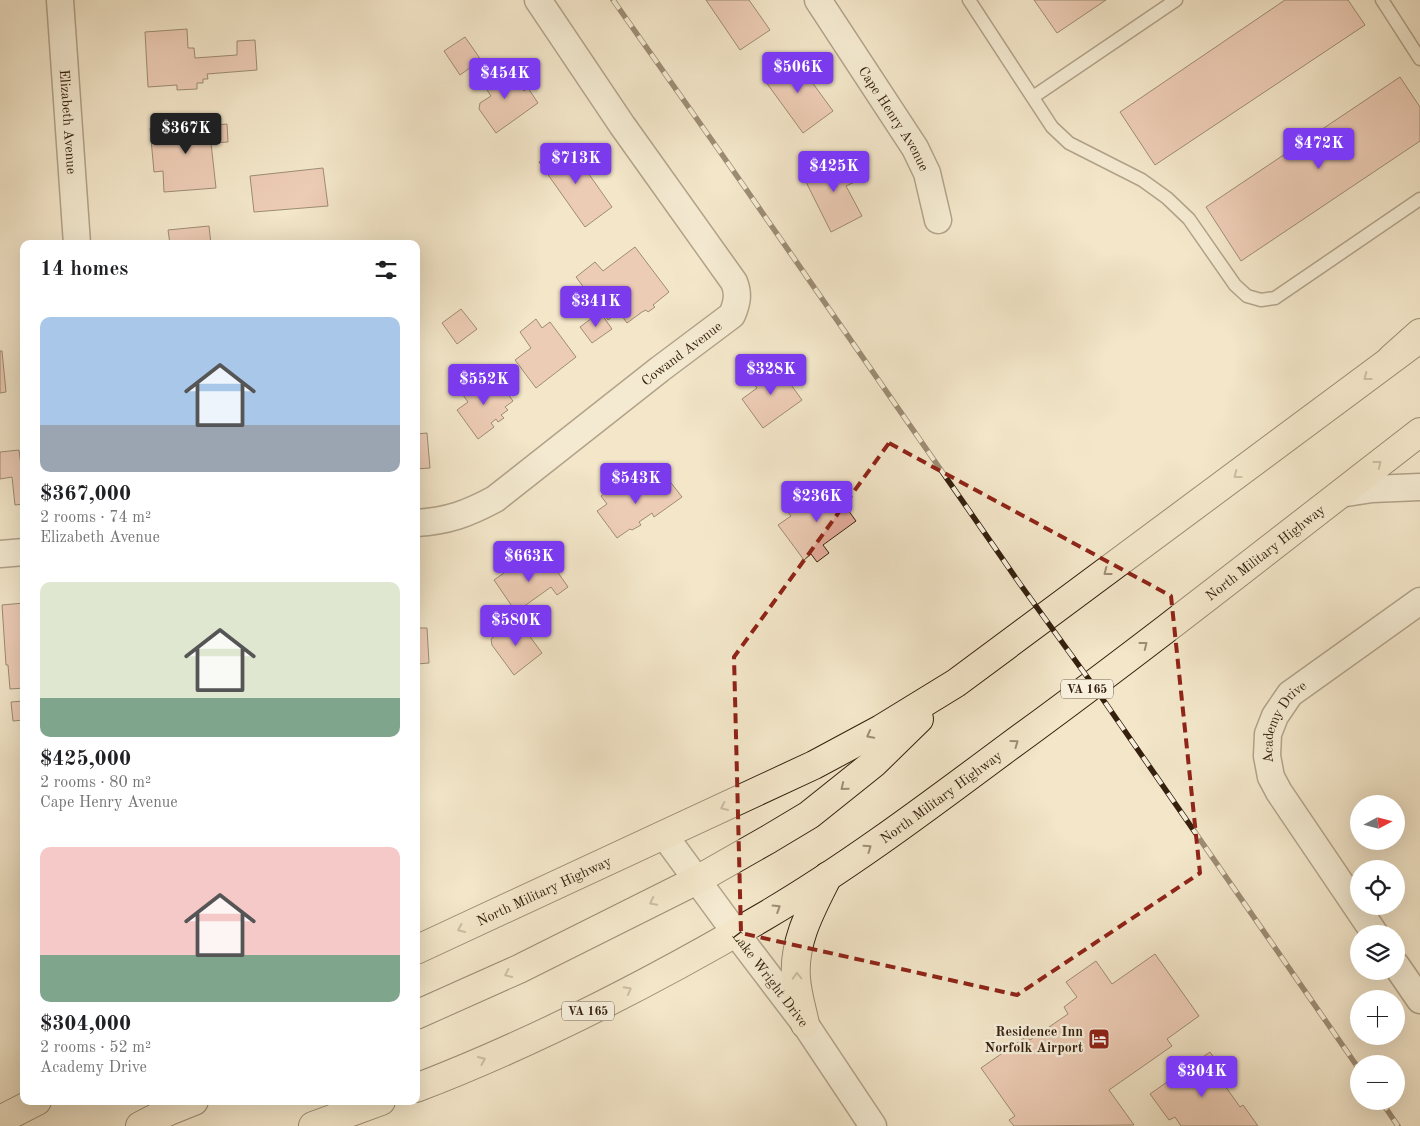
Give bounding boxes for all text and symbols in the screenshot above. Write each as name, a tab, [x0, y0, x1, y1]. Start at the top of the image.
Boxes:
pin: $506K	[763, 52, 833, 94]
pin: $454K	[470, 58, 540, 100]
text: $506K	[773, 60, 823, 76]
street label: Cape Henry Avenue	[856, 64, 931, 173]
text: $454K	[480, 66, 530, 82]
street label: Elizabeth Avenue	[57, 69, 78, 175]
pin: $367K	[151, 112, 221, 155]
text: $367K	[161, 121, 211, 137]
pin: $472K	[1284, 128, 1354, 170]
text: $472K	[1294, 136, 1344, 152]
pin: $713K	[541, 142, 611, 185]
pin: $425K	[799, 150, 869, 193]
text: $713K	[551, 151, 601, 167]
text: $425K	[809, 159, 859, 175]
icon: filters	[372, 256, 400, 284]
text: 14 homes	[40, 259, 128, 280]
pin: $341K	[561, 286, 631, 328]
text: $341K	[571, 294, 621, 310]
street label: Cowand Avenue	[639, 319, 725, 389]
icon: home	[175, 350, 265, 440]
pin: $328K	[736, 354, 806, 396]
text: $328K	[746, 362, 796, 378]
pin: $552K	[449, 364, 519, 406]
one-way arrow	[1363, 371, 1373, 380]
text: $552K	[459, 372, 509, 388]
pin: $543K	[601, 462, 671, 505]
one-way arrow	[1372, 462, 1381, 470]
one-way arrow	[1234, 469, 1243, 477]
text: $543K	[611, 471, 661, 487]
pin: $236K	[782, 480, 852, 523]
text: $367,000	[40, 484, 131, 505]
text: $236K	[792, 489, 842, 505]
street label: North Military Highway	[1203, 502, 1328, 604]
text: 2 rooms · 74 m²	[40, 510, 151, 526]
text: Elizabeth Avenue	[40, 530, 160, 546]
pin: $663K	[494, 540, 564, 583]
text: $663K	[504, 549, 554, 565]
one-way arrow	[1103, 566, 1113, 575]
pin: $580K	[481, 604, 551, 647]
text: $580K	[491, 613, 541, 629]
icon: home	[175, 615, 265, 705]
one-way arrow	[1139, 642, 1148, 651]
street label: Academy Drive	[1260, 679, 1309, 765]
road number: VA 165	[1061, 680, 1113, 699]
one-way arrow	[866, 729, 875, 739]
one-way arrow	[1009, 740, 1019, 749]
street label: North Military Highway	[878, 748, 1005, 846]
text: $425,000	[40, 749, 131, 770]
text: 2 rooms · 80 m²	[40, 775, 151, 791]
one-way arrow	[840, 782, 849, 791]
text: Cape Henry Avenue	[40, 795, 178, 811]
north arrow	[1350, 795, 1405, 850]
map controls	[1350, 795, 1405, 1110]
one-way arrow	[720, 801, 729, 812]
one-way arrow	[862, 845, 872, 854]
street label: North Military Highway	[475, 854, 614, 929]
button: locate	[1350, 860, 1405, 915]
icon: home	[175, 880, 265, 970]
one-way arrow	[649, 896, 658, 906]
one-way arrow	[771, 905, 781, 914]
one-way arrow	[457, 923, 466, 933]
button: layers	[1350, 925, 1405, 980]
street label: Lake Wright Drive	[729, 929, 811, 1030]
one-way arrow	[504, 968, 513, 979]
one-way arrow	[791, 972, 802, 980]
one-way arrow	[623, 987, 632, 997]
button: +	[1350, 990, 1405, 1045]
road number: VA 165	[562, 1001, 614, 1020]
text: $304,000	[40, 1014, 131, 1035]
place label: Residence Inn Norfolk Airport	[985, 1025, 1083, 1055]
hotel icon: Residence Inn Norfolk Airport	[1087, 1027, 1111, 1051]
text: 2 rooms · 52 m²	[40, 1040, 151, 1056]
button: −	[1350, 1055, 1405, 1110]
one-way arrow	[477, 1056, 486, 1067]
pin: $304K	[1167, 1056, 1237, 1098]
text: Academy Drive	[40, 1060, 147, 1076]
text: $304K	[1177, 1064, 1227, 1080]

